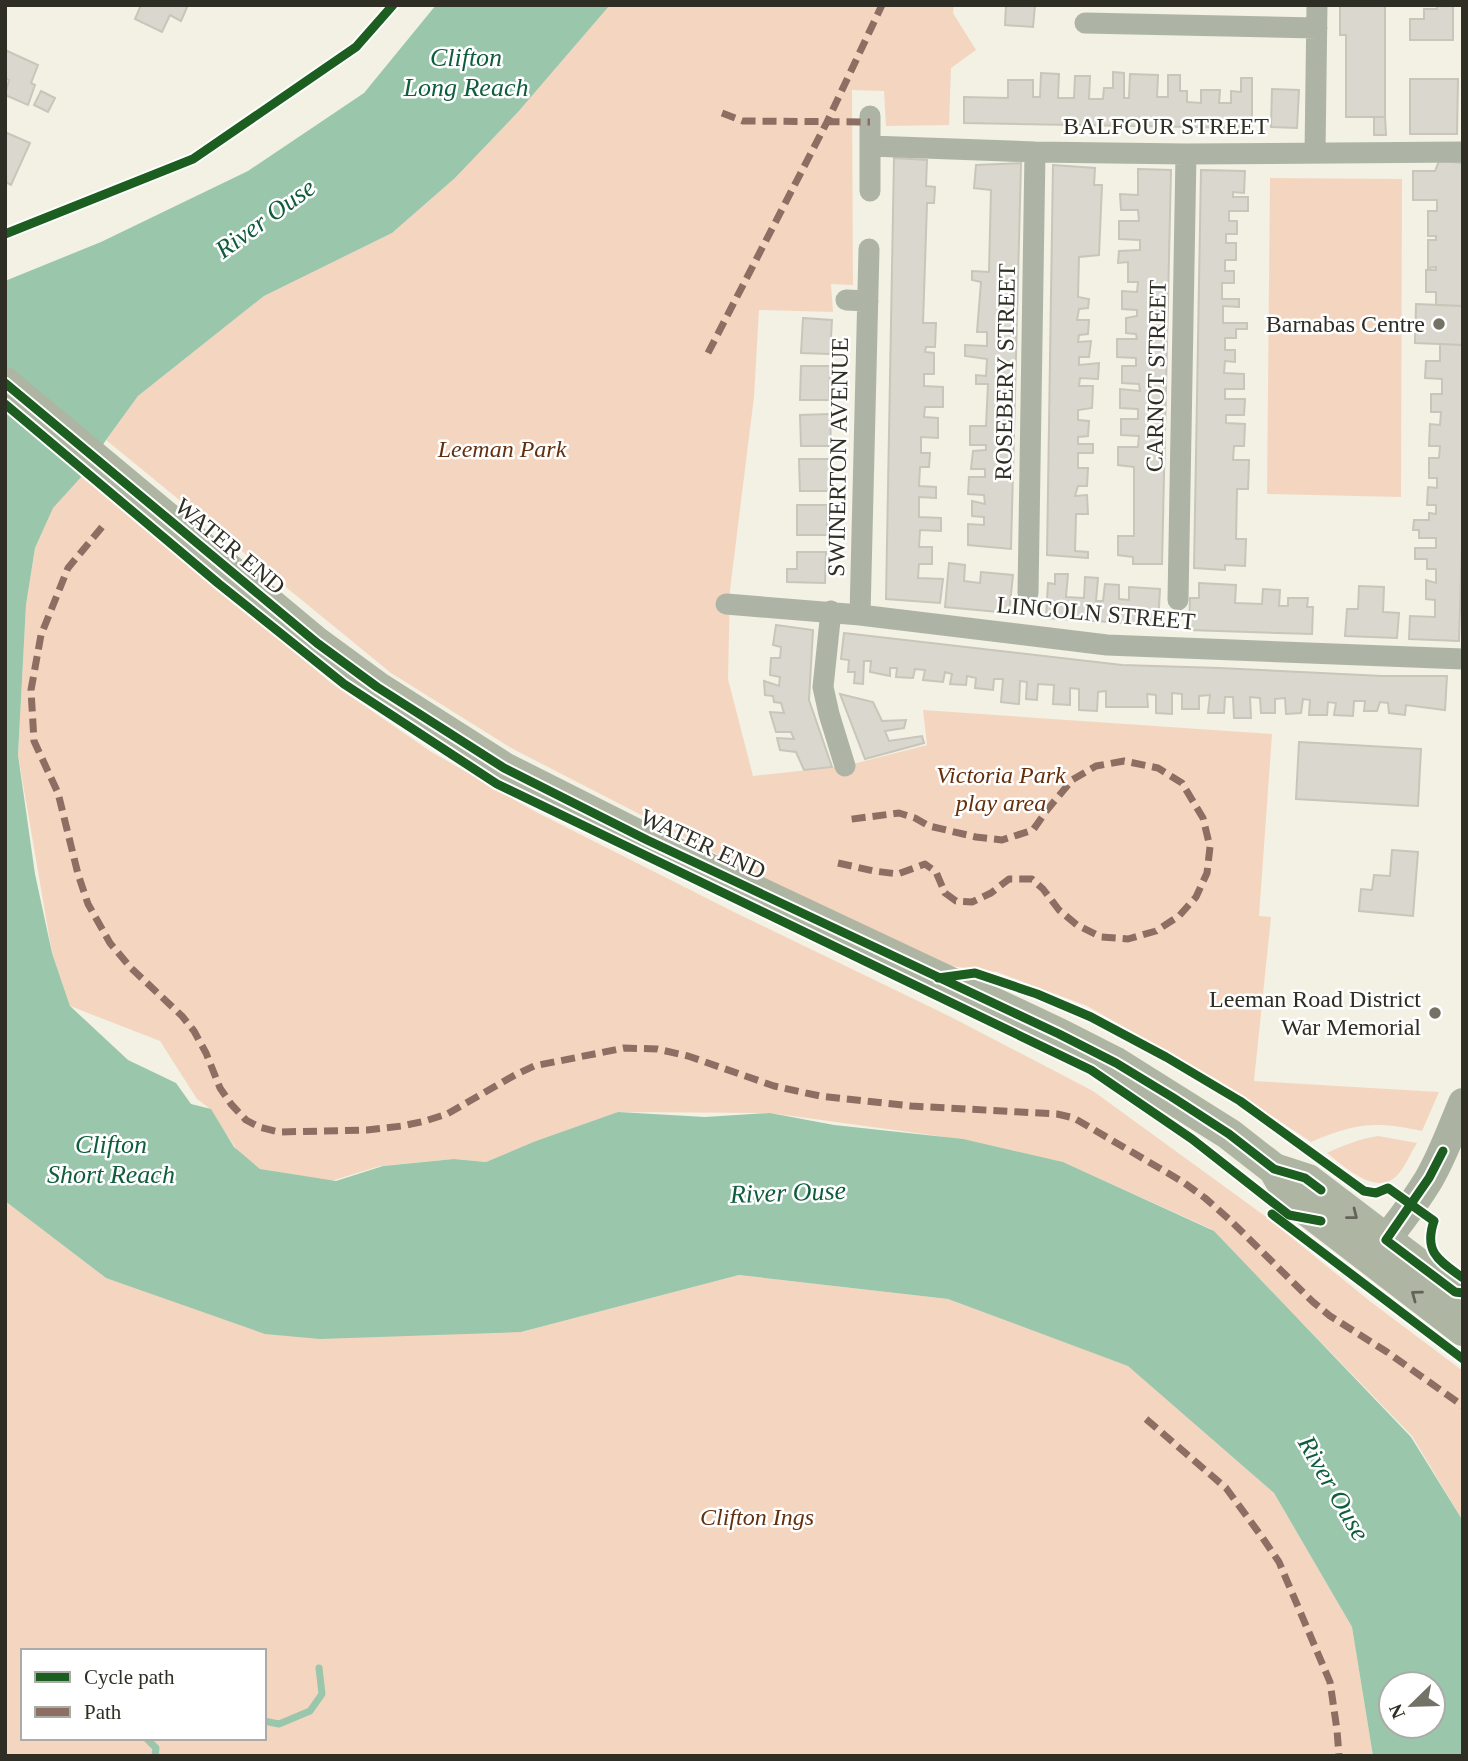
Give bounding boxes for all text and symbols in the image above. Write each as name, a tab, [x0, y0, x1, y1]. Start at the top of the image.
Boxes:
water label: Clifton Long Reach	[403, 43, 528, 102]
street label: BALFOUR STREET	[1063, 113, 1269, 139]
water label: River Ouse	[209, 173, 321, 265]
street label: ROSEBERY STREET	[990, 263, 1020, 481]
street label: CARNOT STREET	[1141, 279, 1171, 472]
place label: Barnabas Centre	[1266, 311, 1425, 337]
marker: Barnabas Centre	[1431, 316, 1447, 332]
street label: SWINERTON AVENUE	[823, 337, 853, 577]
park label: Leeman Park	[437, 436, 567, 462]
street label: WATER END	[170, 493, 290, 599]
street label: LINCOLN STREET	[996, 591, 1197, 635]
park label: Victoria Park play area	[936, 762, 1066, 816]
street label: WATER END	[636, 804, 770, 884]
place label: Leeman Road District War Memorial	[1209, 986, 1421, 1040]
marker: Leeman Road District War Memorial	[1427, 1005, 1443, 1021]
water label: Clifton Short Reach	[47, 1130, 175, 1189]
water label: River Ouse	[728, 1176, 847, 1209]
one-way arrow	[1345, 1206, 1358, 1219]
one-way arrow	[1412, 1290, 1424, 1303]
water label: River Ouse	[1291, 1430, 1375, 1546]
park label: Clifton Ings	[700, 1504, 814, 1530]
legend	[21, 1649, 266, 1740]
text: Cycle path	[84, 1665, 175, 1689]
north arrow	[1377, 1670, 1447, 1740]
text: Path	[84, 1700, 122, 1724]
text: N	[1384, 1701, 1409, 1722]

